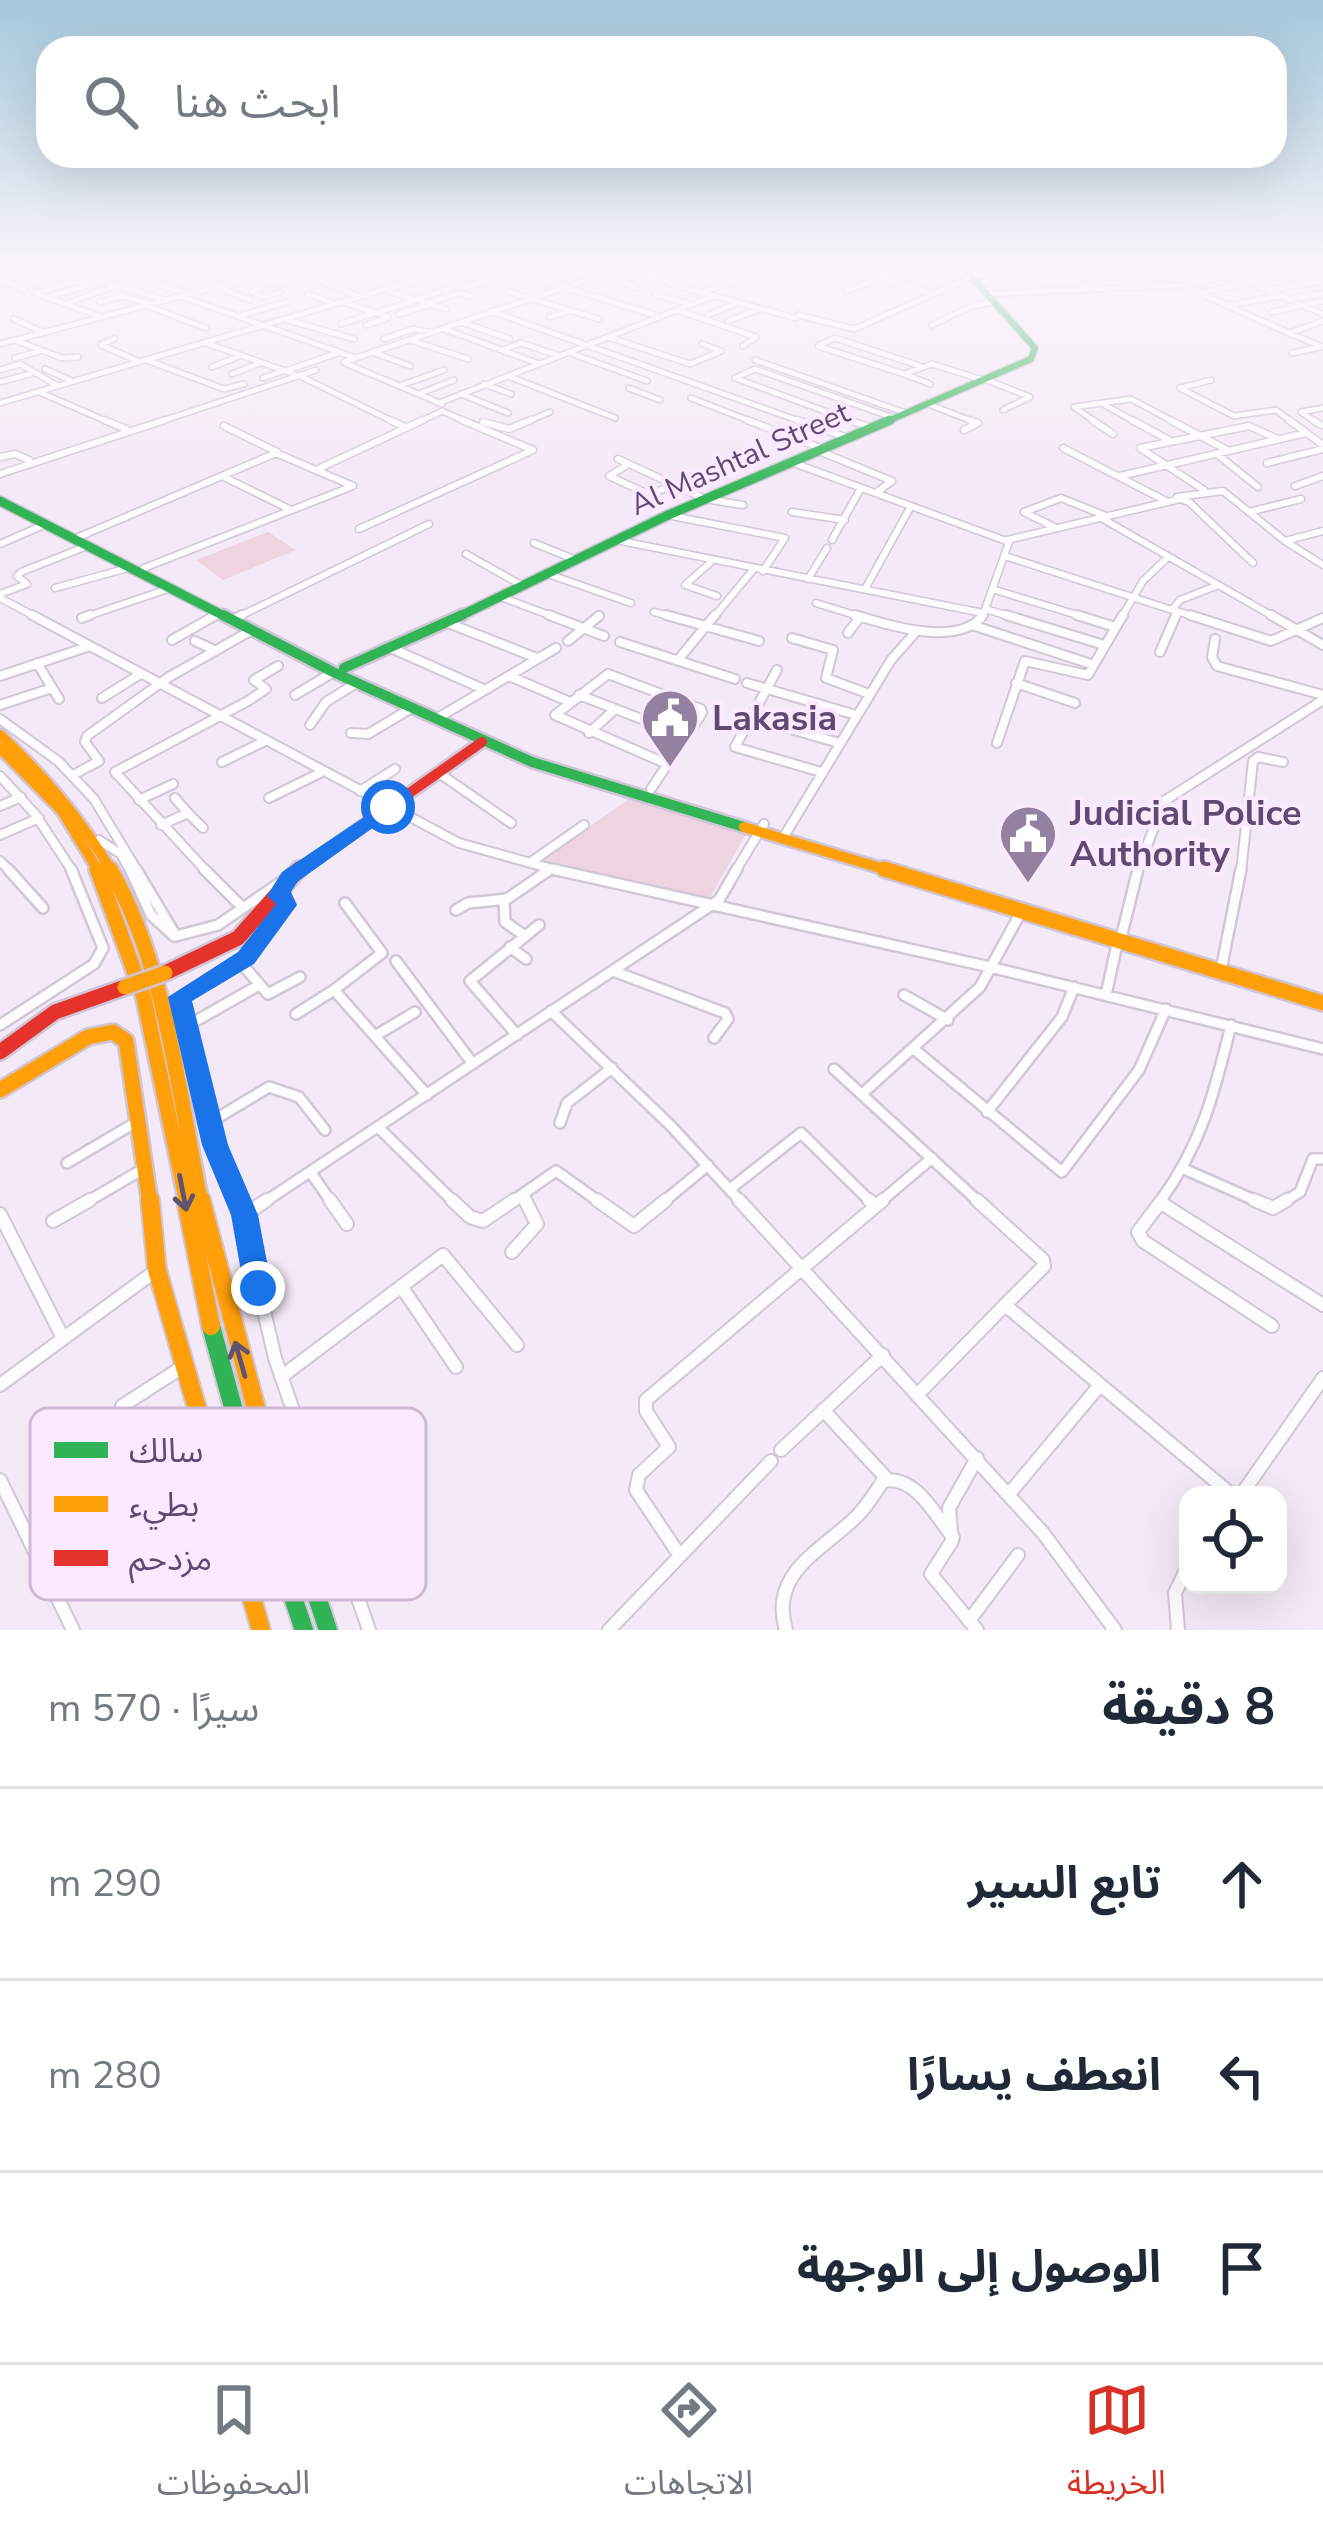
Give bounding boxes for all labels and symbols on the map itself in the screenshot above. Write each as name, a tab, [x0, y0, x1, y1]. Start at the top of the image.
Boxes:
street label: Al Mashtal Street	[624, 392, 857, 526]
public building icon: Lakasia	[639, 687, 701, 769]
place label: Lakasia	[712, 694, 837, 743]
route start	[361, 780, 415, 834]
place label: Judicial Police Authority	[1069, 789, 1302, 879]
public building icon: Judicial Police Authority	[997, 803, 1059, 885]
one-way arrow	[173, 1173, 195, 1212]
route end	[231, 1261, 285, 1315]
one-way arrow	[228, 1341, 250, 1379]
legend	[30, 1408, 426, 1600]
text: سالك	[129, 1429, 203, 1474]
text: بطيء	[129, 1483, 199, 1530]
text: مزدحم	[129, 1537, 212, 1584]

